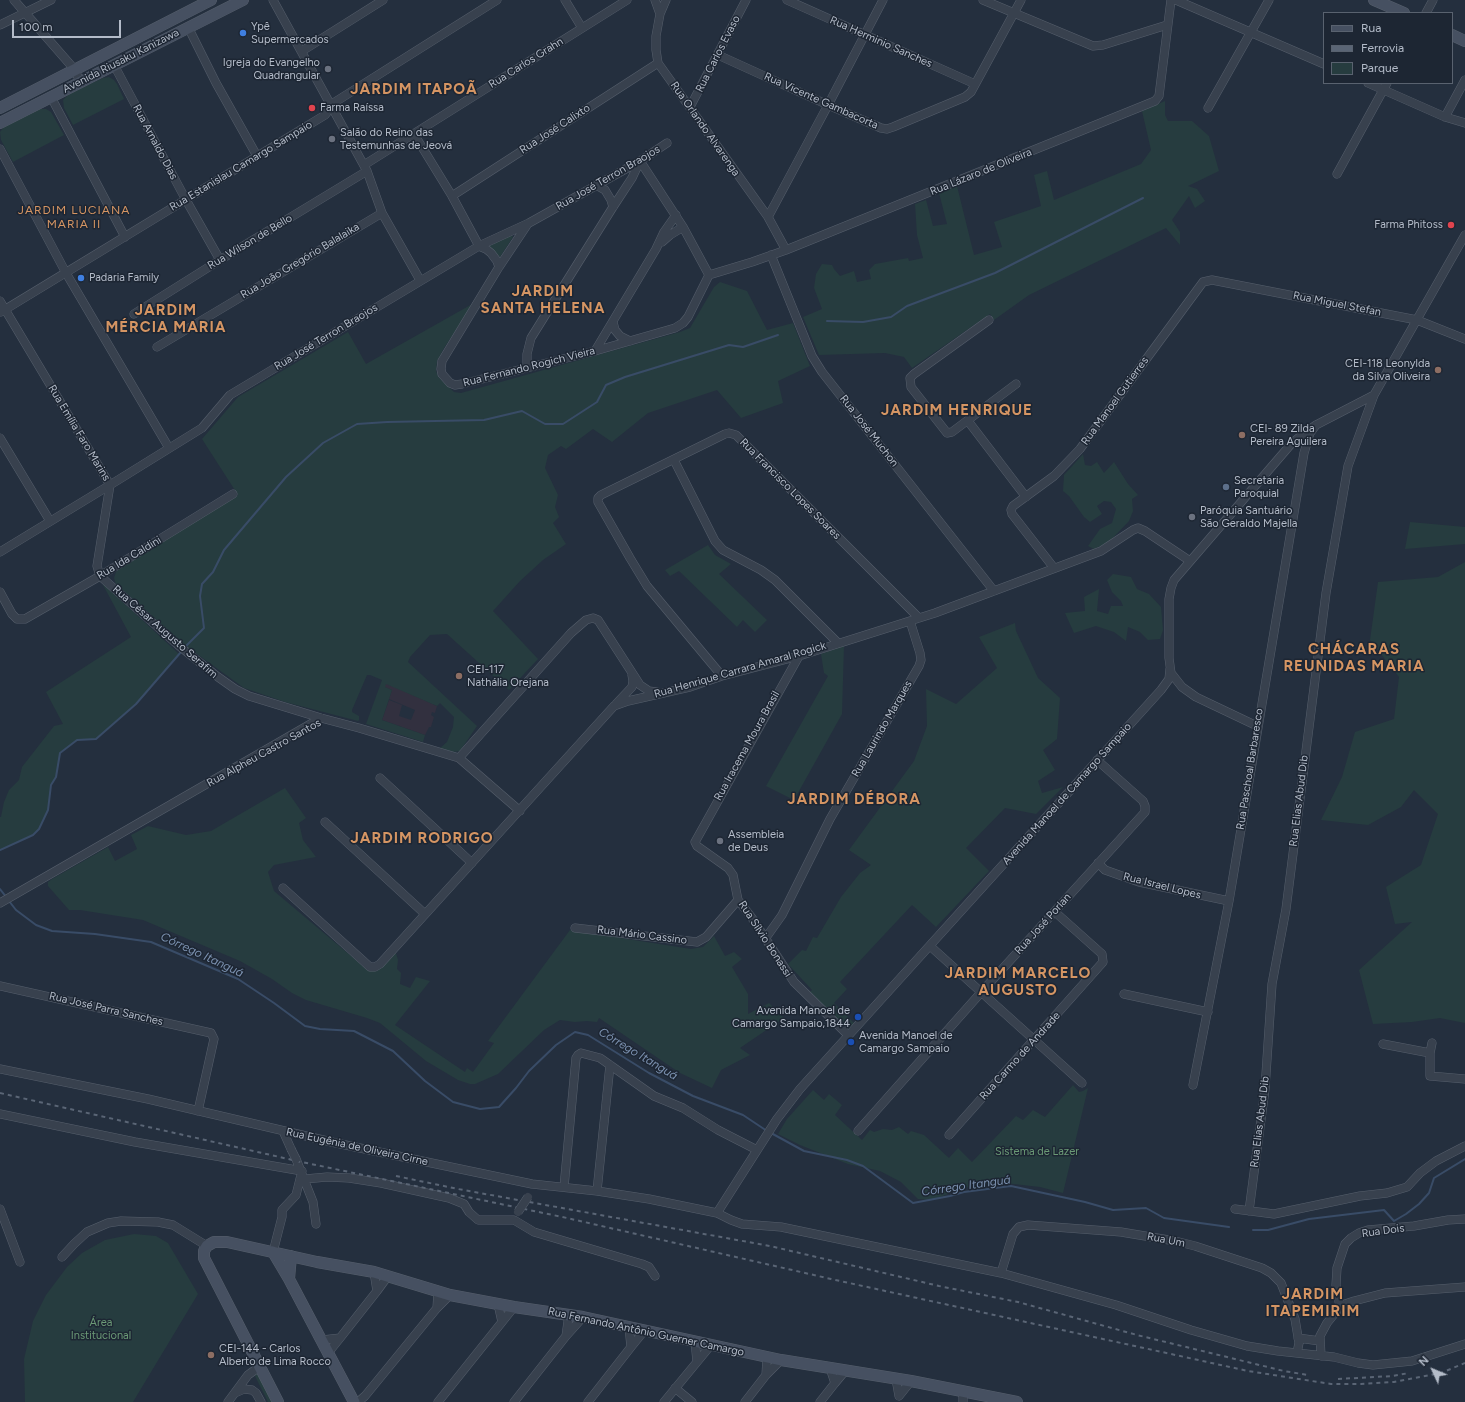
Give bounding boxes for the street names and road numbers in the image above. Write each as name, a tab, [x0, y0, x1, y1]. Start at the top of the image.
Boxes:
street label: Rua Carlos Evaso	[693, 13, 743, 95]
street label: Rua Herminio Sanches	[828, 13, 934, 71]
street label: Avenida Riusaku Kanizawa	[61, 26, 181, 96]
street label: Rua Carlos Grahn	[486, 35, 566, 91]
street label: Rua Vicente Gambacorta	[762, 70, 880, 132]
street label: Rua Orlando Alvarenga	[667, 79, 743, 179]
street label: Rua José Calixto	[517, 101, 593, 157]
street label: Rua Arnaldo Dias	[130, 102, 180, 182]
street label: Rua Estanislau Camargo Sampaio	[167, 118, 315, 214]
street label: Rua José Terron Braojos	[554, 143, 662, 213]
street label: Rua Lázaro de Oliveira	[928, 146, 1034, 198]
street label: Rua Wilson de Bello	[205, 212, 295, 272]
street label: Rua João Gregório Balalaika	[238, 220, 362, 302]
street label: Rua Miguel Stefan	[1292, 289, 1382, 319]
street label: Rua José Terron Braojos	[272, 301, 380, 373]
street label: Rua Fernando Rogich Vieira	[462, 344, 596, 390]
street label: Rua Manoel Gutierres	[1079, 354, 1151, 448]
street label: Rua Emília Faro Marins	[45, 383, 113, 483]
street label: Rua José Muchon	[837, 393, 901, 469]
street label: Rua Francisco Lopes Soares	[737, 436, 843, 542]
street label: Rua Ida Caldini	[94, 534, 164, 582]
street label: Rua César Augusto Serafim	[110, 583, 220, 681]
street label: Rua Henrique Carrara Amaral Rogick	[652, 639, 828, 701]
street label: Rua Laurindo Marques	[849, 678, 915, 780]
street label: Rua Iracema Moura Brasil	[711, 689, 783, 803]
street label: Rua Paschoal Barbaresco	[1234, 707, 1266, 831]
street label: Rua Alpheu Castro Santos	[205, 716, 323, 790]
street label: Avenida Manoel de Camargo Sampaio	[1000, 720, 1134, 868]
street label: Rua Elias Abud Dib	[1287, 755, 1311, 847]
street label: Rua Israel Lopes	[1122, 870, 1202, 902]
street label: Rua José Porlan	[1012, 891, 1074, 957]
street label: Rua Sílvio Bonassi	[735, 898, 795, 980]
street label: Rua Mário Cassino	[596, 923, 688, 947]
street label: Rua José Parra Sanches	[48, 989, 164, 1029]
street label: Rua Carmo de Andrade	[977, 1009, 1063, 1103]
street label: Rua Elias Abud Dib	[1248, 1076, 1272, 1168]
street label: Rua Eugênia de Oliveira Cirne	[285, 1126, 429, 1168]
street label: Rua Dois	[1361, 1221, 1405, 1241]
street label: Rua Um	[1146, 1230, 1186, 1250]
street label: Rua Fernando Antônio Guerner Camargo	[547, 1305, 745, 1359]

